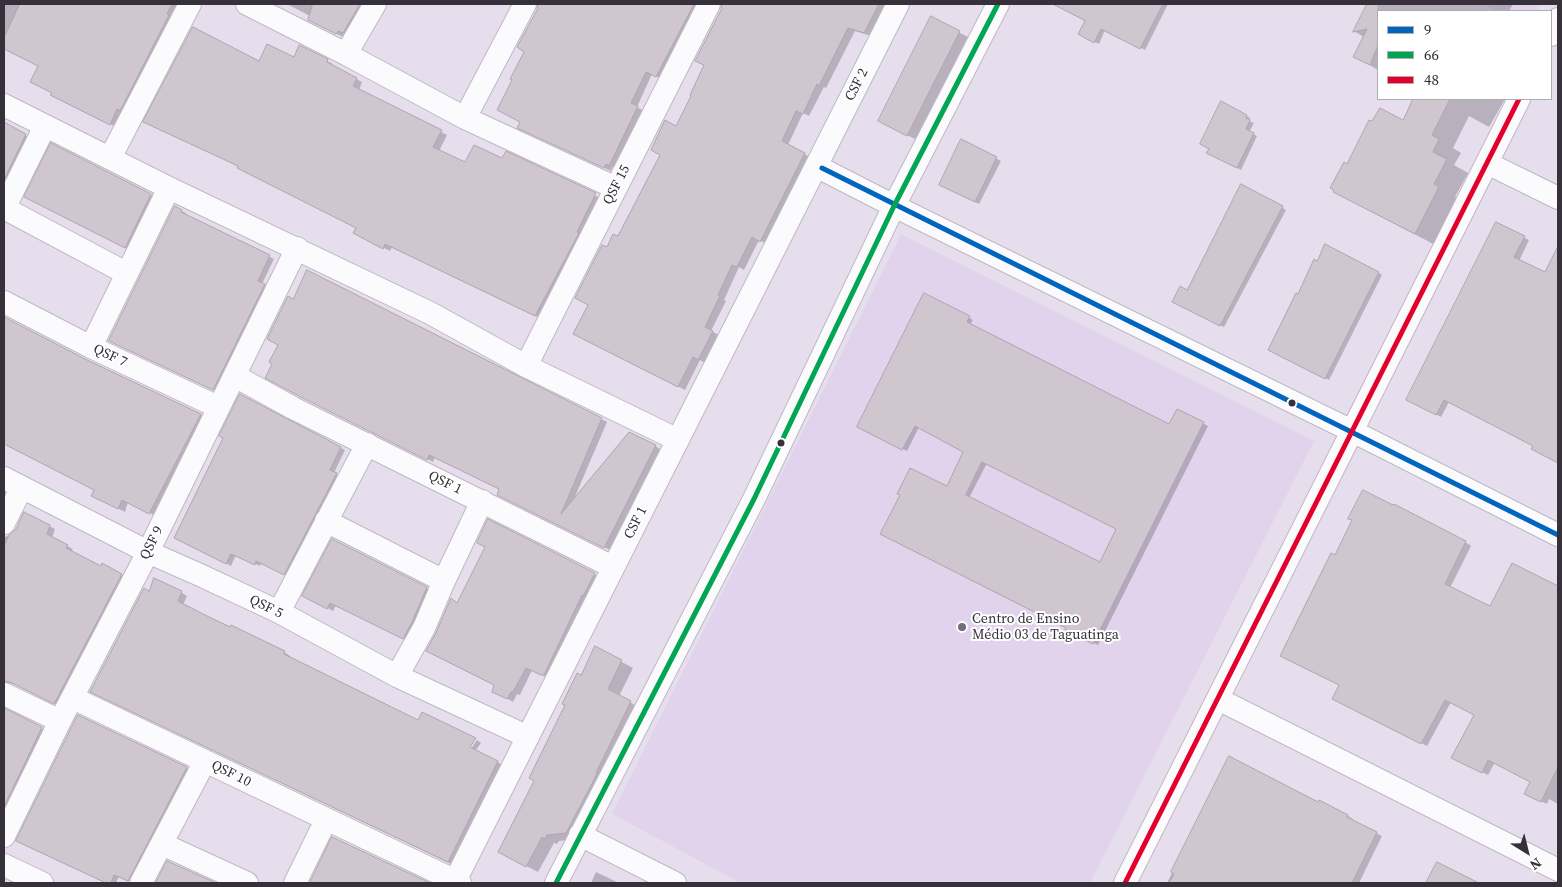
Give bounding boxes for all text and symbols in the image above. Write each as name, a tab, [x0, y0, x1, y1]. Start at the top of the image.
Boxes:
legend	[1377, 10, 1552, 100]
text: 9	[1424, 19, 1432, 40]
text: 66	[1424, 44, 1439, 65]
street label: CSF 2	[842, 66, 872, 104]
text: 48	[1424, 69, 1439, 90]
street label: QSF 15	[600, 162, 634, 208]
street label: QSF 7	[90, 341, 130, 371]
unlabelled marker	[1287, 398, 1297, 408]
unlabelled marker	[776, 438, 786, 448]
street label: QSF 1	[425, 468, 465, 498]
street label: CSF 1	[621, 504, 651, 542]
street label: QSF 9	[137, 523, 167, 563]
street label: QSF 5	[246, 592, 286, 622]
place label: Centro de Ensino Médio 03 de Taguatinga	[972, 611, 1119, 644]
marker: Centro de Ensino Médio 03 de Taguatinga	[956, 621, 968, 633]
street label: QSF 10	[208, 757, 254, 791]
north arrow	[1502, 827, 1552, 877]
text: N	[1526, 853, 1546, 875]

